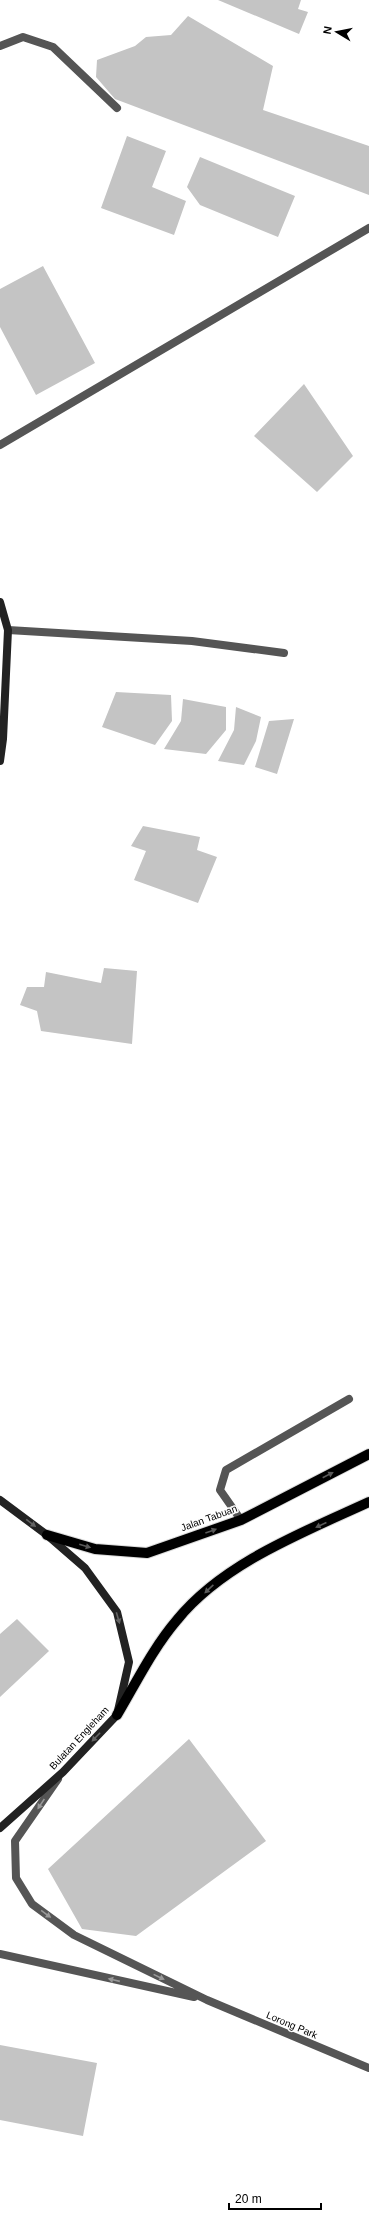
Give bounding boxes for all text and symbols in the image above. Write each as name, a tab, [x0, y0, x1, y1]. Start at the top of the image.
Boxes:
north arrow	[317, 12, 357, 52]
text: N	[321, 25, 334, 35]
one-way arrow	[322, 1472, 333, 1478]
street label: Jalan Tabuan	[179, 1503, 239, 1533]
one-way arrow	[26, 1519, 37, 1528]
one-way arrow	[315, 1522, 327, 1528]
one-way arrow	[205, 1528, 217, 1534]
one-way arrow	[79, 1543, 91, 1549]
one-way arrow	[204, 1584, 214, 1594]
one-way arrow	[115, 1612, 121, 1624]
street label: Bulatan Engleham	[47, 1704, 111, 1772]
one-way arrow	[91, 1732, 101, 1742]
one-way arrow	[37, 1799, 45, 1809]
one-way arrow	[40, 1910, 51, 1919]
one-way arrow	[154, 1974, 165, 1980]
one-way arrow	[108, 1976, 120, 1982]
street label: Lorong Park	[265, 2009, 320, 2041]
scale bar	[229, 2185, 321, 2211]
text: 20 m	[235, 2192, 262, 2206]

